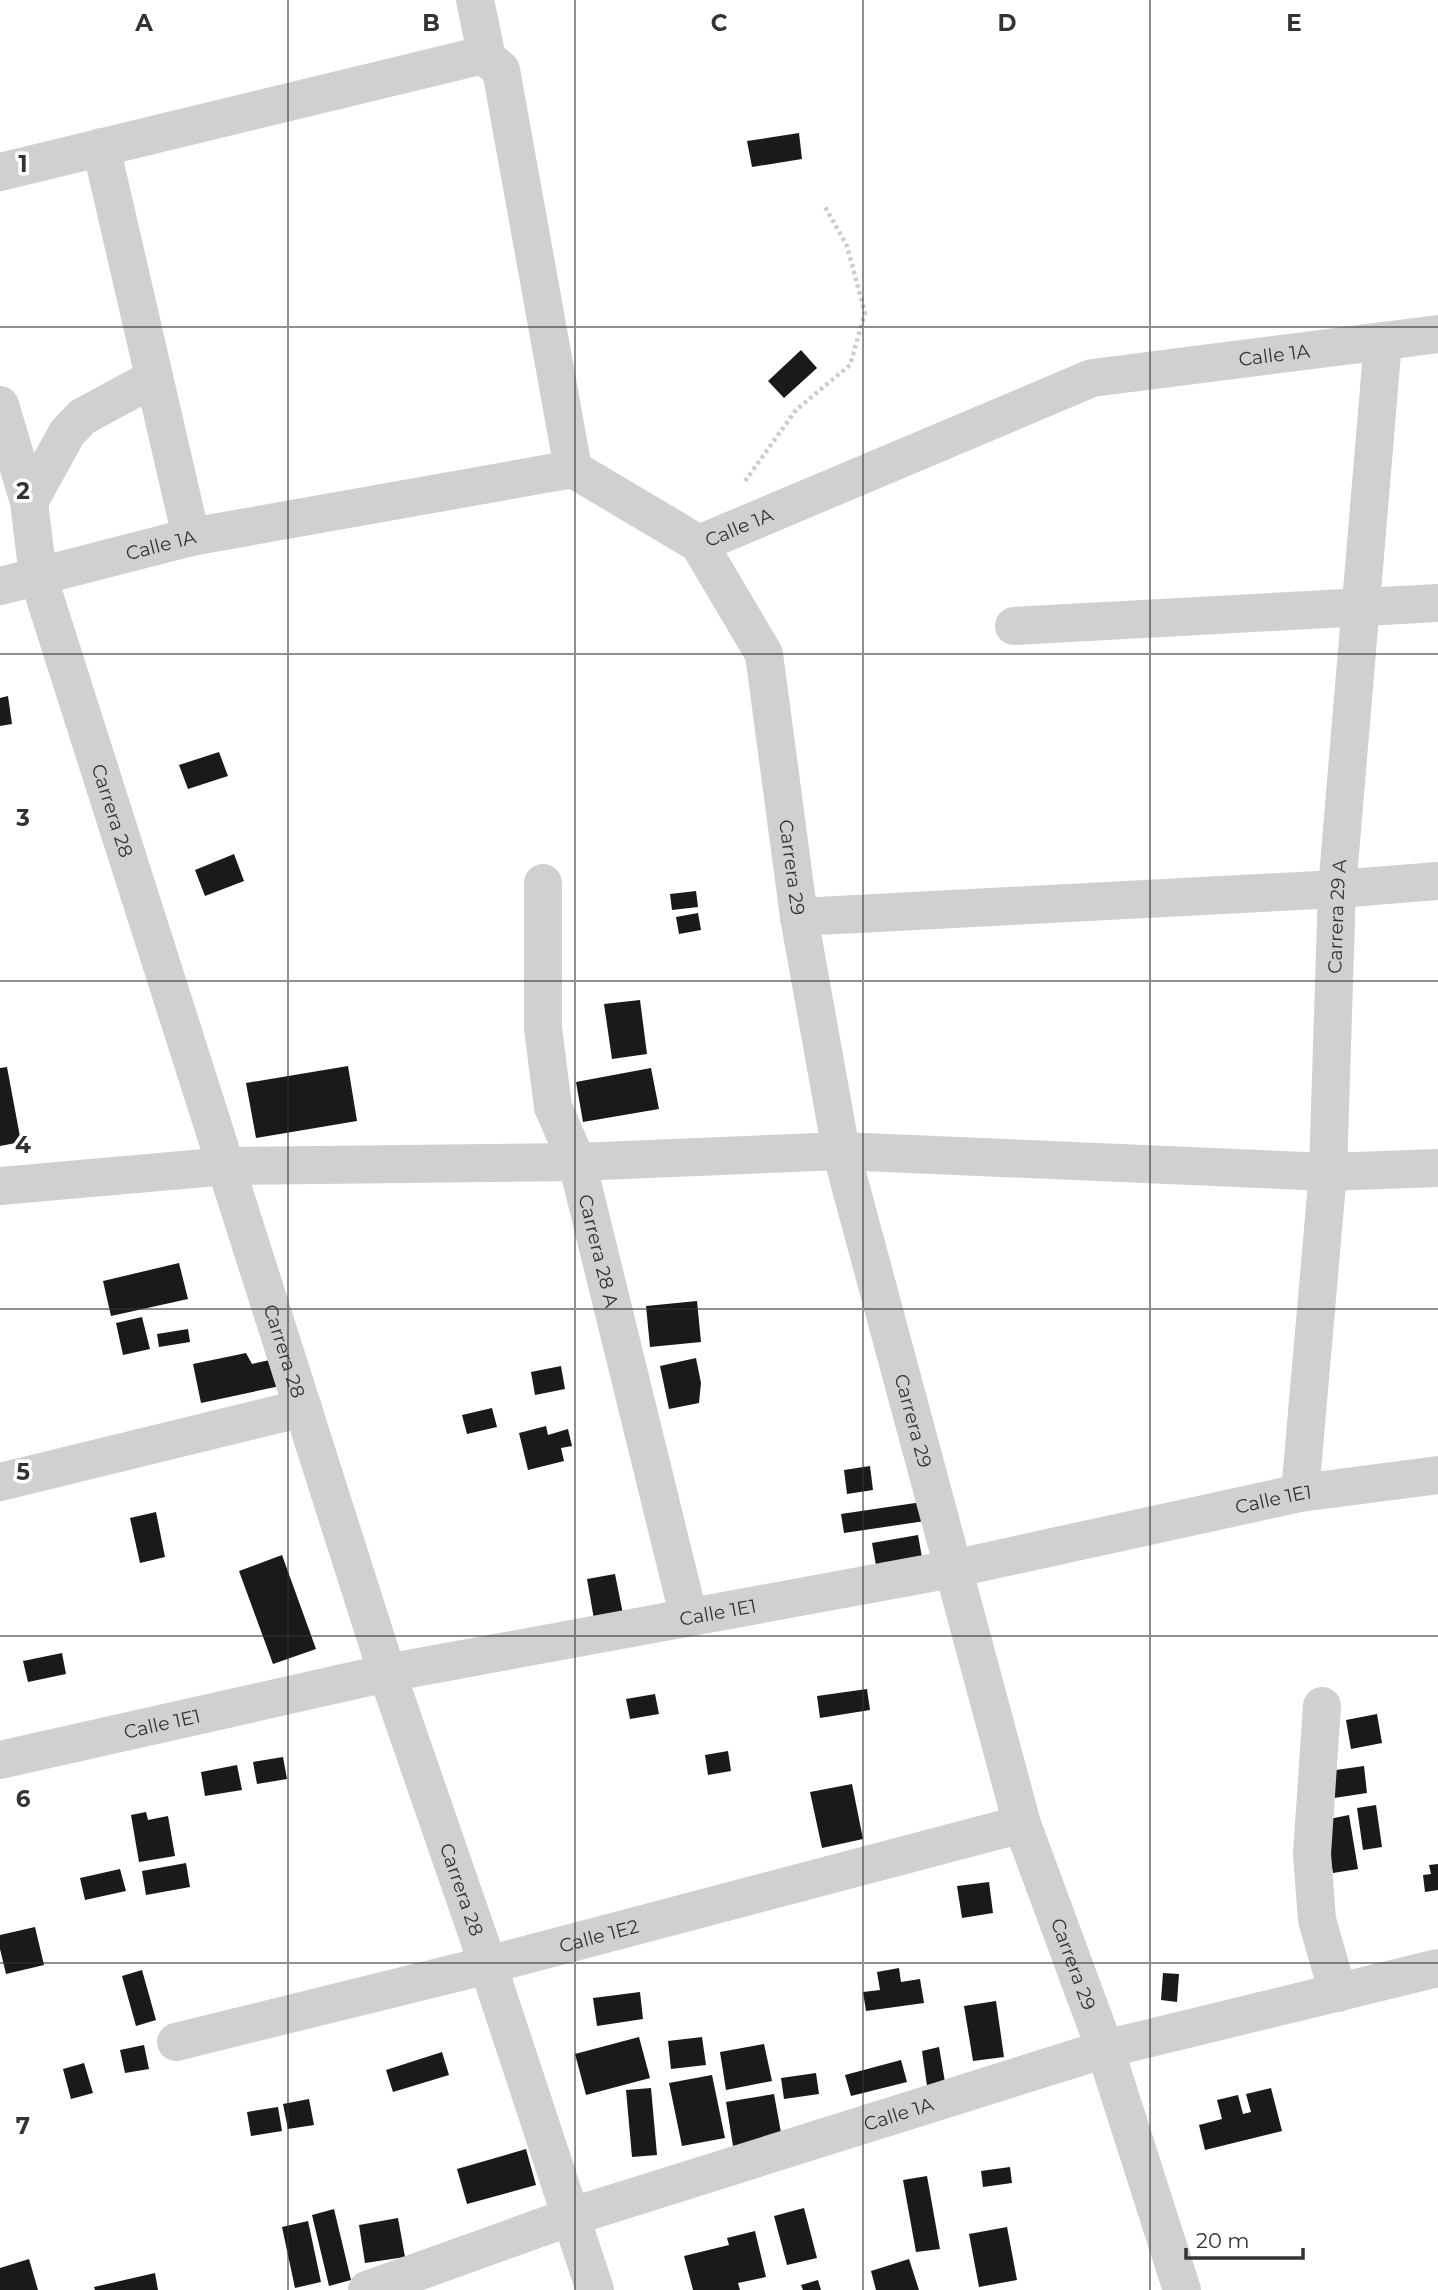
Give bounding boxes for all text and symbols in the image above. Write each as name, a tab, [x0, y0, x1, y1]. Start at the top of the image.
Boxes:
text: A	[134, 9, 153, 37]
text: B	[422, 9, 440, 37]
text: C	[711, 9, 728, 37]
text: D	[998, 9, 1017, 37]
text: E	[1286, 9, 1302, 37]
text: 1	[18, 150, 28, 178]
street label: Calle 1A	[1237, 339, 1312, 371]
text: 2	[16, 477, 30, 505]
street label: Calle 1A	[701, 503, 777, 552]
street label: Calle 1A	[123, 525, 199, 565]
street label: Carrera 28	[87, 761, 138, 860]
text: 3	[15, 804, 30, 832]
street label: Carrera 29	[774, 818, 810, 917]
street label: Carrera 29 A	[1323, 858, 1352, 974]
text: 4	[15, 1131, 31, 1159]
street label: Carrera 28 A	[573, 1192, 623, 1310]
street label: Carrera 28	[258, 1301, 310, 1401]
street label: Carrera 29	[889, 1371, 937, 1470]
text: 5	[16, 1458, 30, 1486]
street label: Calle 1E1	[1233, 1481, 1313, 1519]
street label: Calle 1E1	[678, 1594, 758, 1631]
street label: Calle 1E1	[122, 1704, 202, 1744]
text: 6	[16, 1785, 31, 1813]
street label: Carrera 28	[435, 1840, 488, 1939]
street label: Calle 1E2	[557, 1915, 641, 1958]
street label: Carrera 29	[1046, 1915, 1101, 2013]
street label: Calle 1A	[861, 2093, 937, 2136]
text: 7	[16, 2112, 30, 2140]
scale bar	[1186, 2216, 1303, 2260]
text: 20 m	[1196, 2228, 1250, 2253]

